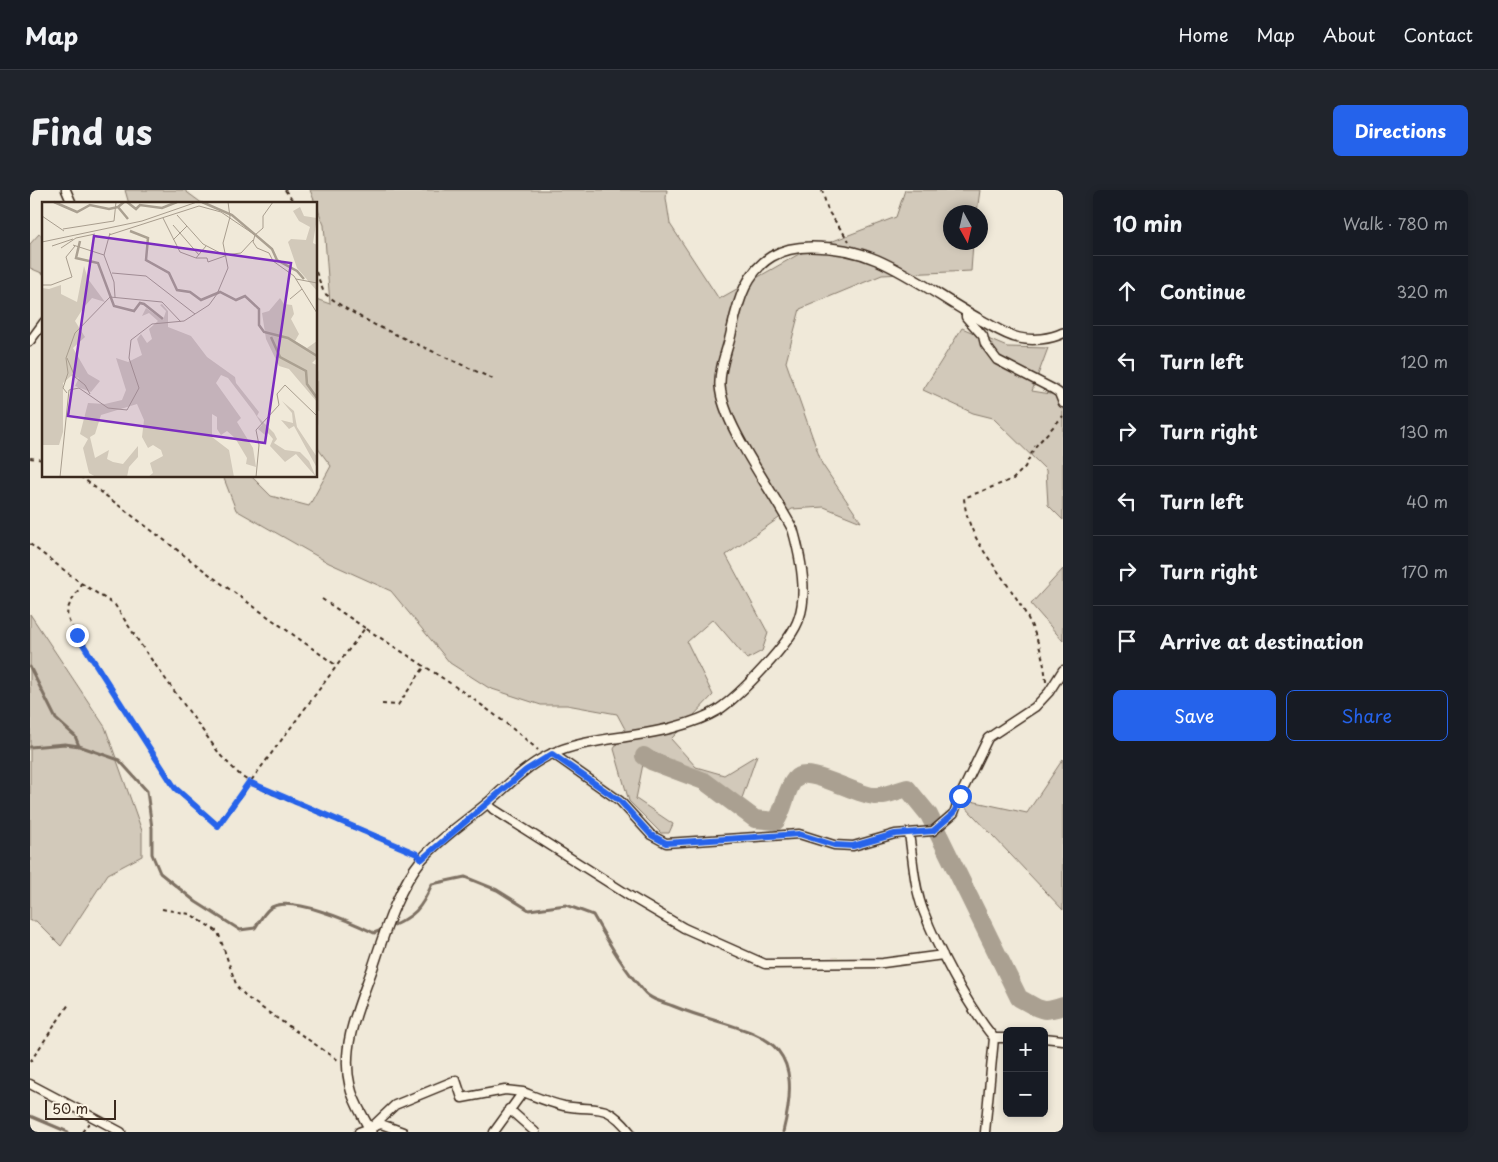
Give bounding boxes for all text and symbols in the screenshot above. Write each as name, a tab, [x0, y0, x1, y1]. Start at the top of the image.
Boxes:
text: Map	[25, 17, 78, 53]
text: Home	[1178, 21, 1228, 48]
text: Map	[1256, 21, 1295, 48]
text: About	[1323, 21, 1375, 48]
text: Contact	[1403, 21, 1473, 48]
text: Find us	[30, 104, 152, 157]
button: Directions	[1333, 105, 1468, 156]
inset map	[42, 202, 318, 478]
north arrow	[943, 205, 988, 250]
text: 10 min	[1113, 207, 1183, 239]
text: Walk · 780 m	[1343, 211, 1448, 235]
icon: ahead	[1113, 277, 1141, 305]
text: Continue	[1160, 277, 1246, 305]
text: 320 m	[1397, 279, 1448, 303]
icon: left	[1113, 347, 1141, 375]
text: Turn left	[1160, 347, 1244, 375]
text: 120 m	[1401, 349, 1448, 373]
icon: right	[1113, 417, 1141, 445]
text: Turn right	[1160, 417, 1258, 445]
text: 130 m	[1400, 419, 1448, 443]
icon: left	[1113, 487, 1141, 515]
text: Turn left	[1160, 487, 1244, 515]
text: 40 m	[1406, 489, 1448, 513]
icon: right	[1113, 557, 1141, 585]
text: Turn right	[1160, 557, 1258, 585]
text: 170 m	[1402, 559, 1448, 583]
route end	[66, 624, 89, 647]
icon: arrive	[1113, 627, 1141, 655]
text: Arrive at destination	[1160, 627, 1364, 655]
button: Save	[1113, 690, 1276, 741]
button: Share	[1286, 690, 1448, 741]
route start	[949, 785, 972, 808]
map controls	[1003, 1027, 1048, 1117]
button: +	[1003, 1027, 1048, 1072]
button: −	[1003, 1072, 1048, 1117]
scale bar	[45, 1097, 116, 1120]
text: 50 m	[52, 1098, 88, 1119]

